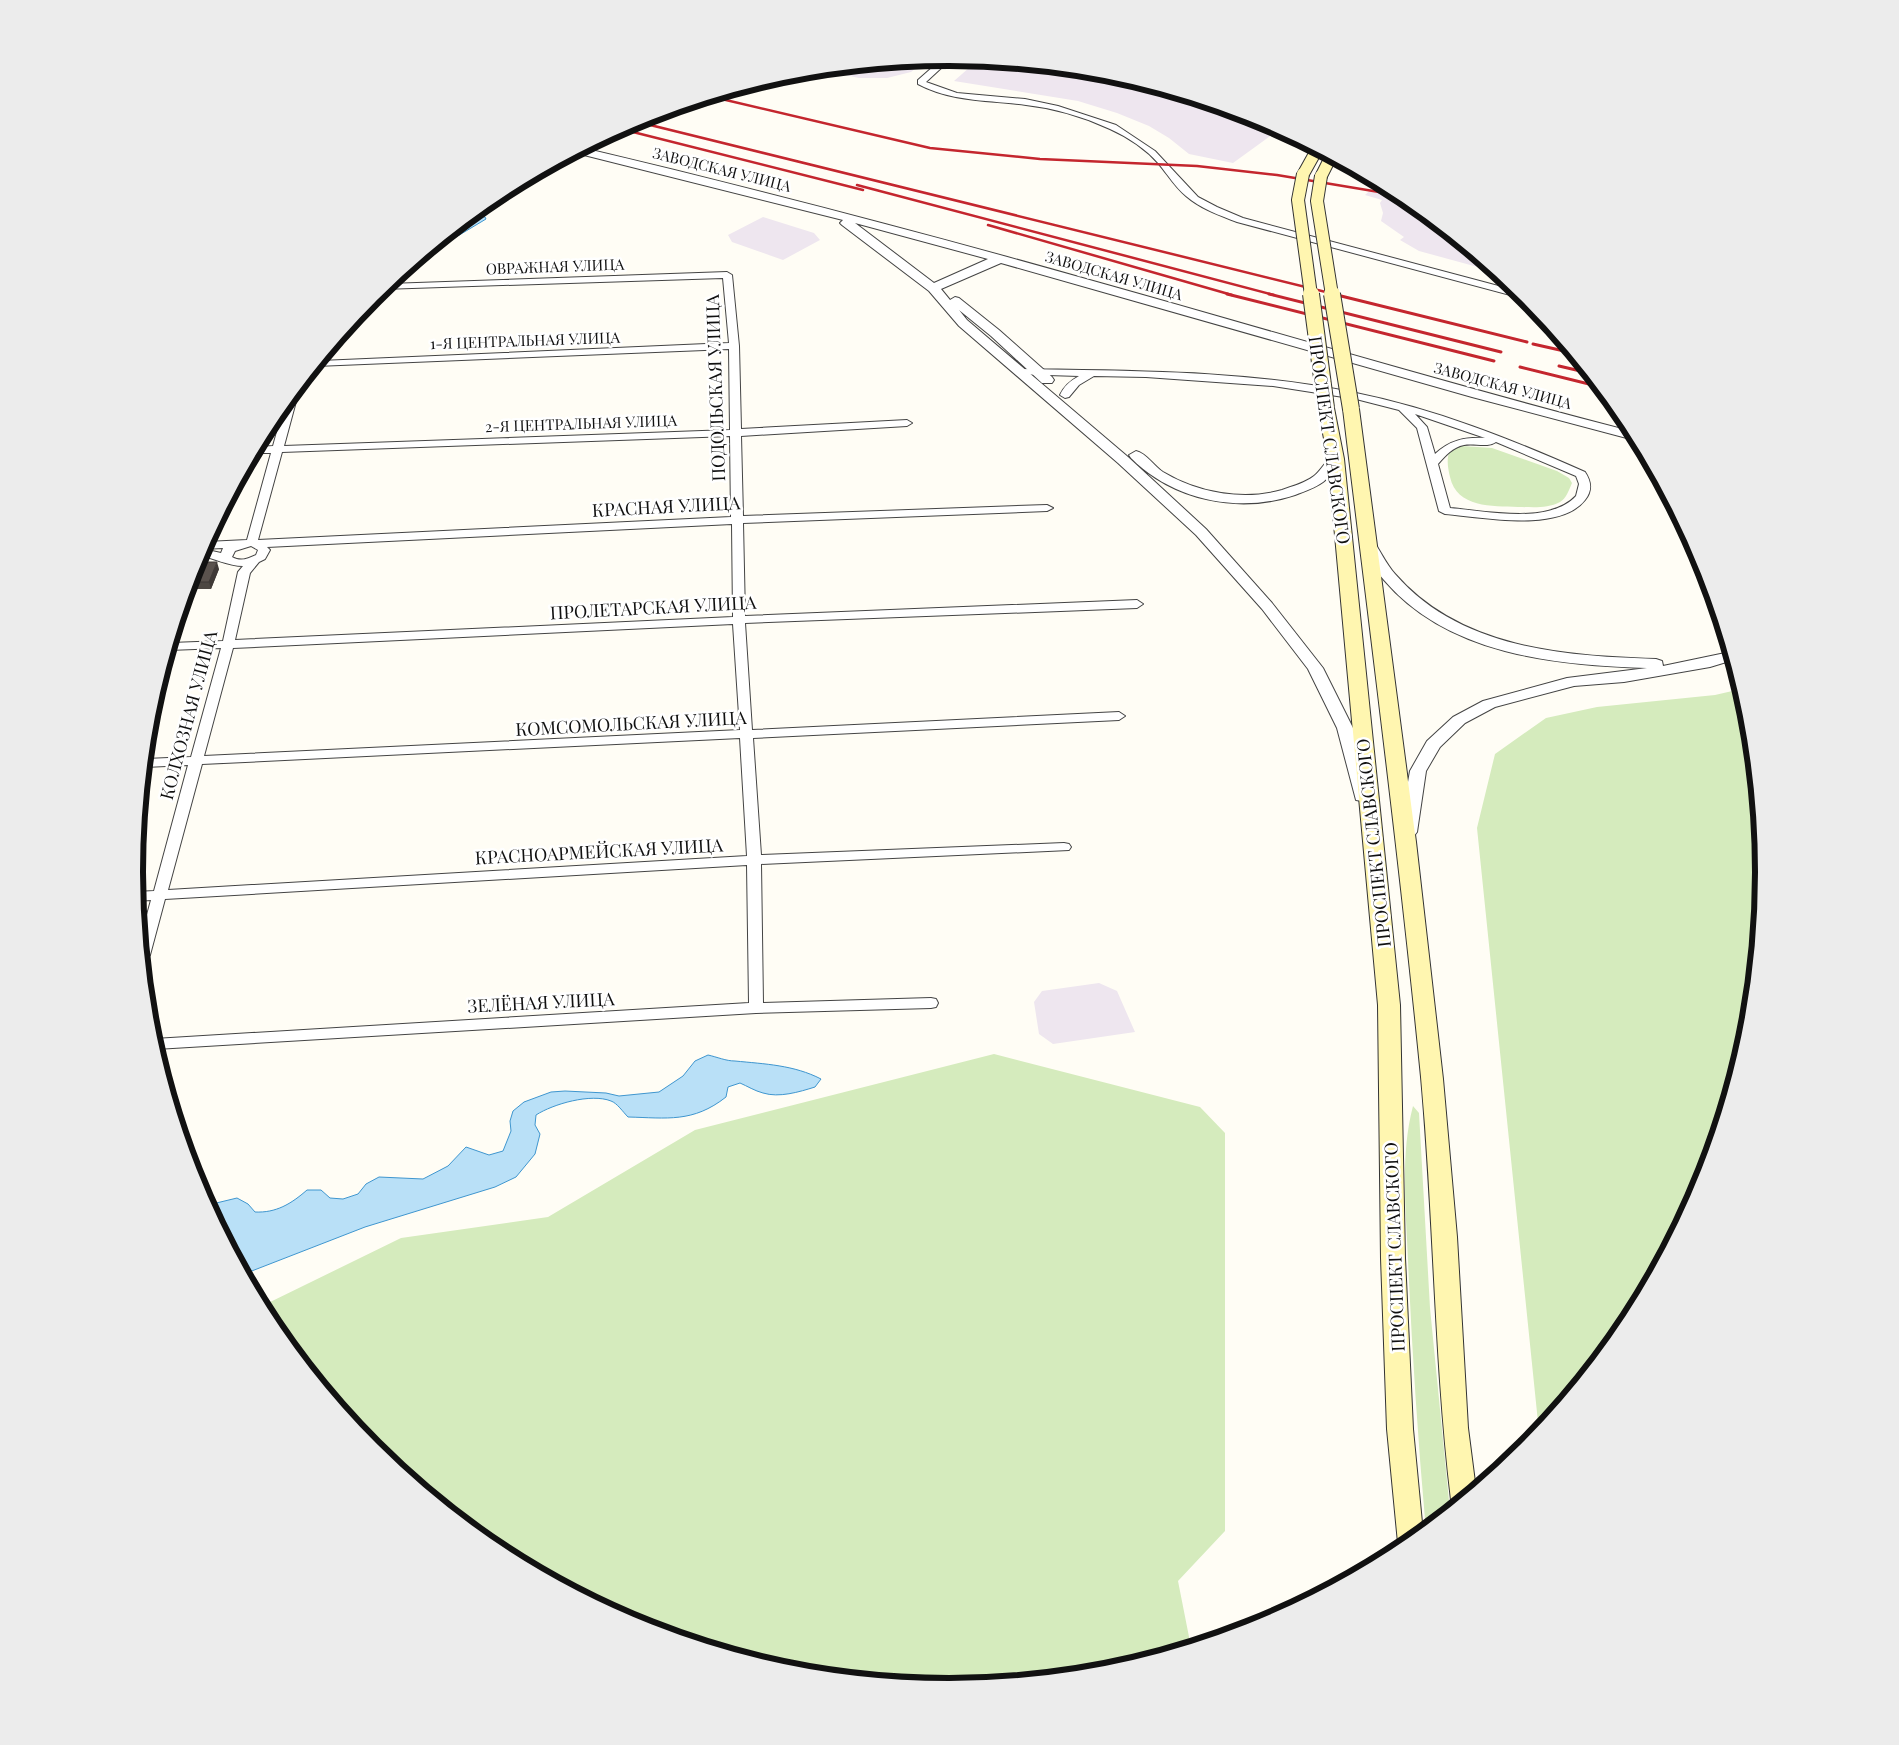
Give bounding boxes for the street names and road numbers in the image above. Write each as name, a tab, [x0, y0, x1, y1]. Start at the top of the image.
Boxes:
street label: ЗАВОДСКАЯ УЛИЦА	[651, 142, 794, 196]
street label: ЗАВОДСКАЯ УЛИЦА	[1043, 246, 1185, 304]
street label: ОВРАЖНАЯ УЛИЦА	[485, 254, 625, 278]
street label: ПОДОЛЬСКАЯ УЛИЦА	[700, 293, 730, 482]
street label: 1-Я ЦЕНТРАЛЬНАЯ УЛИЦА	[430, 327, 621, 353]
street label: ПРОСПЕКТ СЛАВСКОГО	[1304, 334, 1356, 546]
street label: ЗАВОДСКАЯ УЛИЦА	[1432, 357, 1575, 413]
street label: 2-Я ЦЕНТРАЛЬНАЯ УЛИЦА	[485, 410, 678, 436]
street label: КРАСНАЯ УЛИЦА	[591, 490, 741, 522]
street label: ПРОЛЕТАРСКАЯ УЛИЦА	[549, 590, 757, 624]
street label: КОЛХОЗНАЯ УЛИЦА	[154, 627, 222, 802]
street label: КОМСОМОЛЬСКАЯ УЛИЦА	[515, 705, 748, 741]
street label: ПРОСПЕКТ СЛАВСКОГО	[1350, 737, 1396, 949]
street label: КРАСНОАРМЕЙСКАЯ УЛИЦА	[474, 832, 724, 869]
street label: ЗЕЛЁНАЯ УЛИЦА	[467, 986, 616, 1018]
street label: ПРОСПЕКТ СЛАВСКОГО	[1378, 1142, 1410, 1352]

